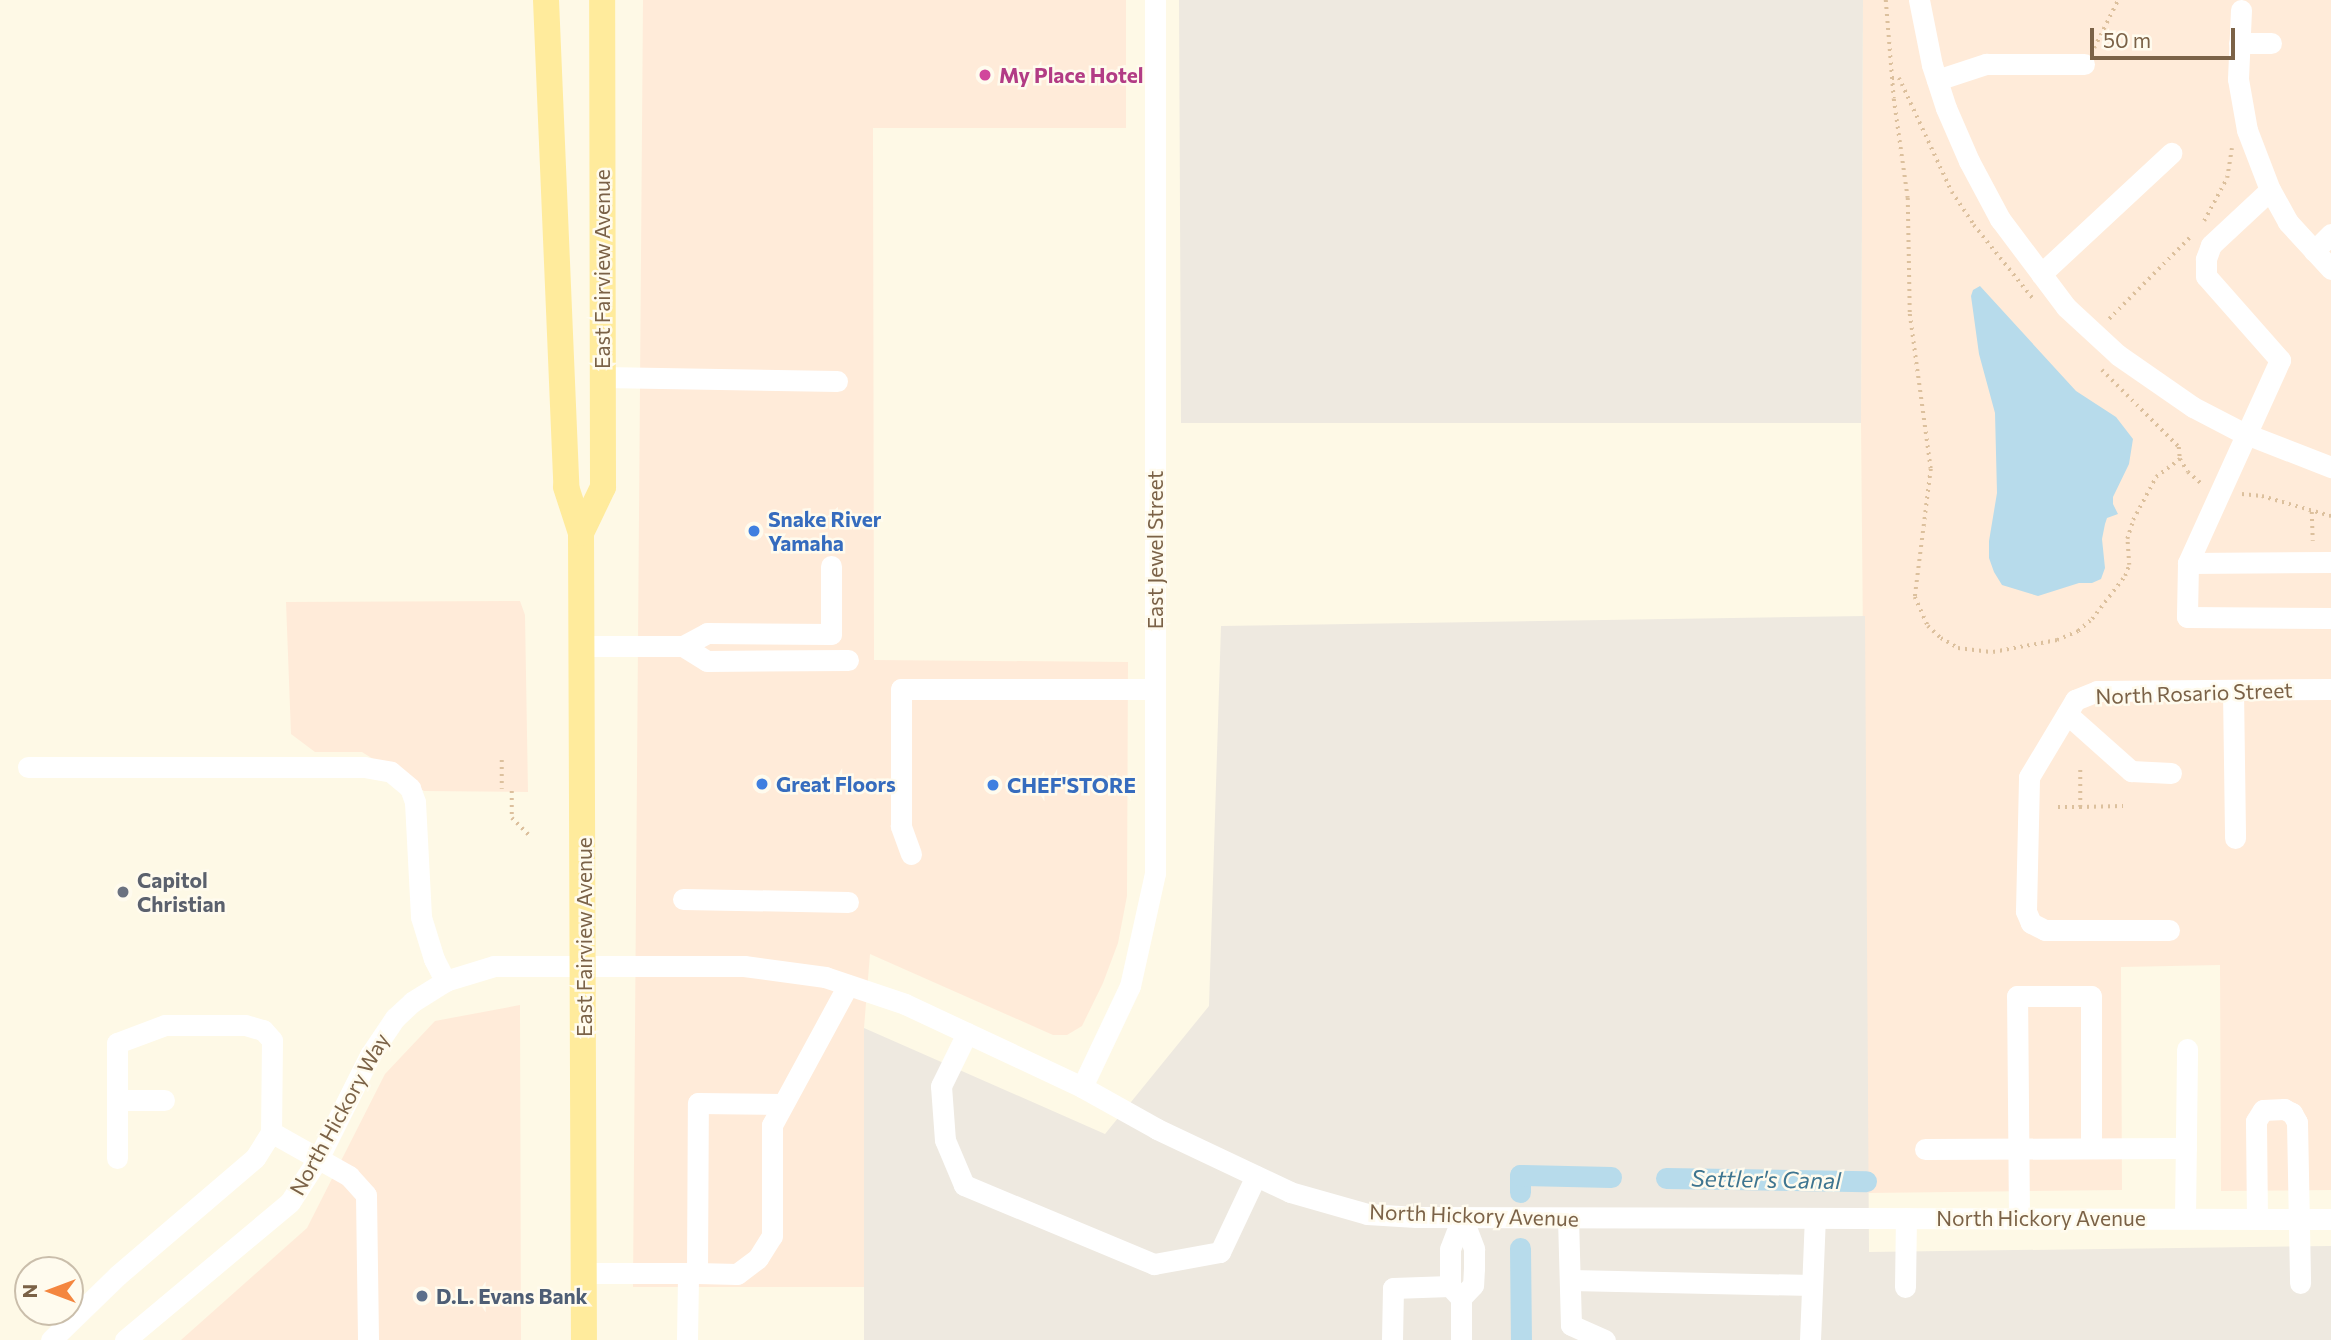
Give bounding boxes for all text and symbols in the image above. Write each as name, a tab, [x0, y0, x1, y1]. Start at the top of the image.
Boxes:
scale bar	[2093, 14, 2238, 58]
text: 50 m	[2103, 27, 2151, 52]
place label: My Place Hotel	[999, 62, 1143, 88]
marker: My Place Hotel	[977, 67, 993, 83]
street label: East Fairview Avenue	[589, 169, 615, 369]
street label: East Jewel Street	[1142, 471, 1168, 629]
place label: Snake River Yamaha	[768, 506, 881, 556]
marker: Snake River Yamaha	[746, 523, 762, 539]
street label: North Rosario Street	[2095, 677, 2293, 709]
place label: Great Floors	[776, 771, 896, 797]
place label: CHEF'STORE	[1007, 772, 1136, 798]
marker: Great Floors	[754, 776, 770, 792]
marker: CHEF'STORE	[985, 777, 1001, 793]
street label: East Fairview Avenue	[571, 837, 597, 1037]
place label: Capitol Christian	[137, 867, 226, 917]
marker: Capitol Christian	[115, 884, 131, 900]
street label: North Hickory Way	[284, 1028, 394, 1200]
water label: Settler's Canal	[1691, 1164, 1841, 1194]
street label: North Hickory Avenue	[1369, 1199, 1579, 1231]
street label: North Hickory Avenue	[1936, 1205, 2146, 1231]
north arrow	[14, 1256, 84, 1326]
place label: D.L. Evans Bank	[436, 1283, 588, 1309]
text: N	[18, 1284, 41, 1298]
marker: D.L. Evans Bank	[414, 1288, 430, 1304]

